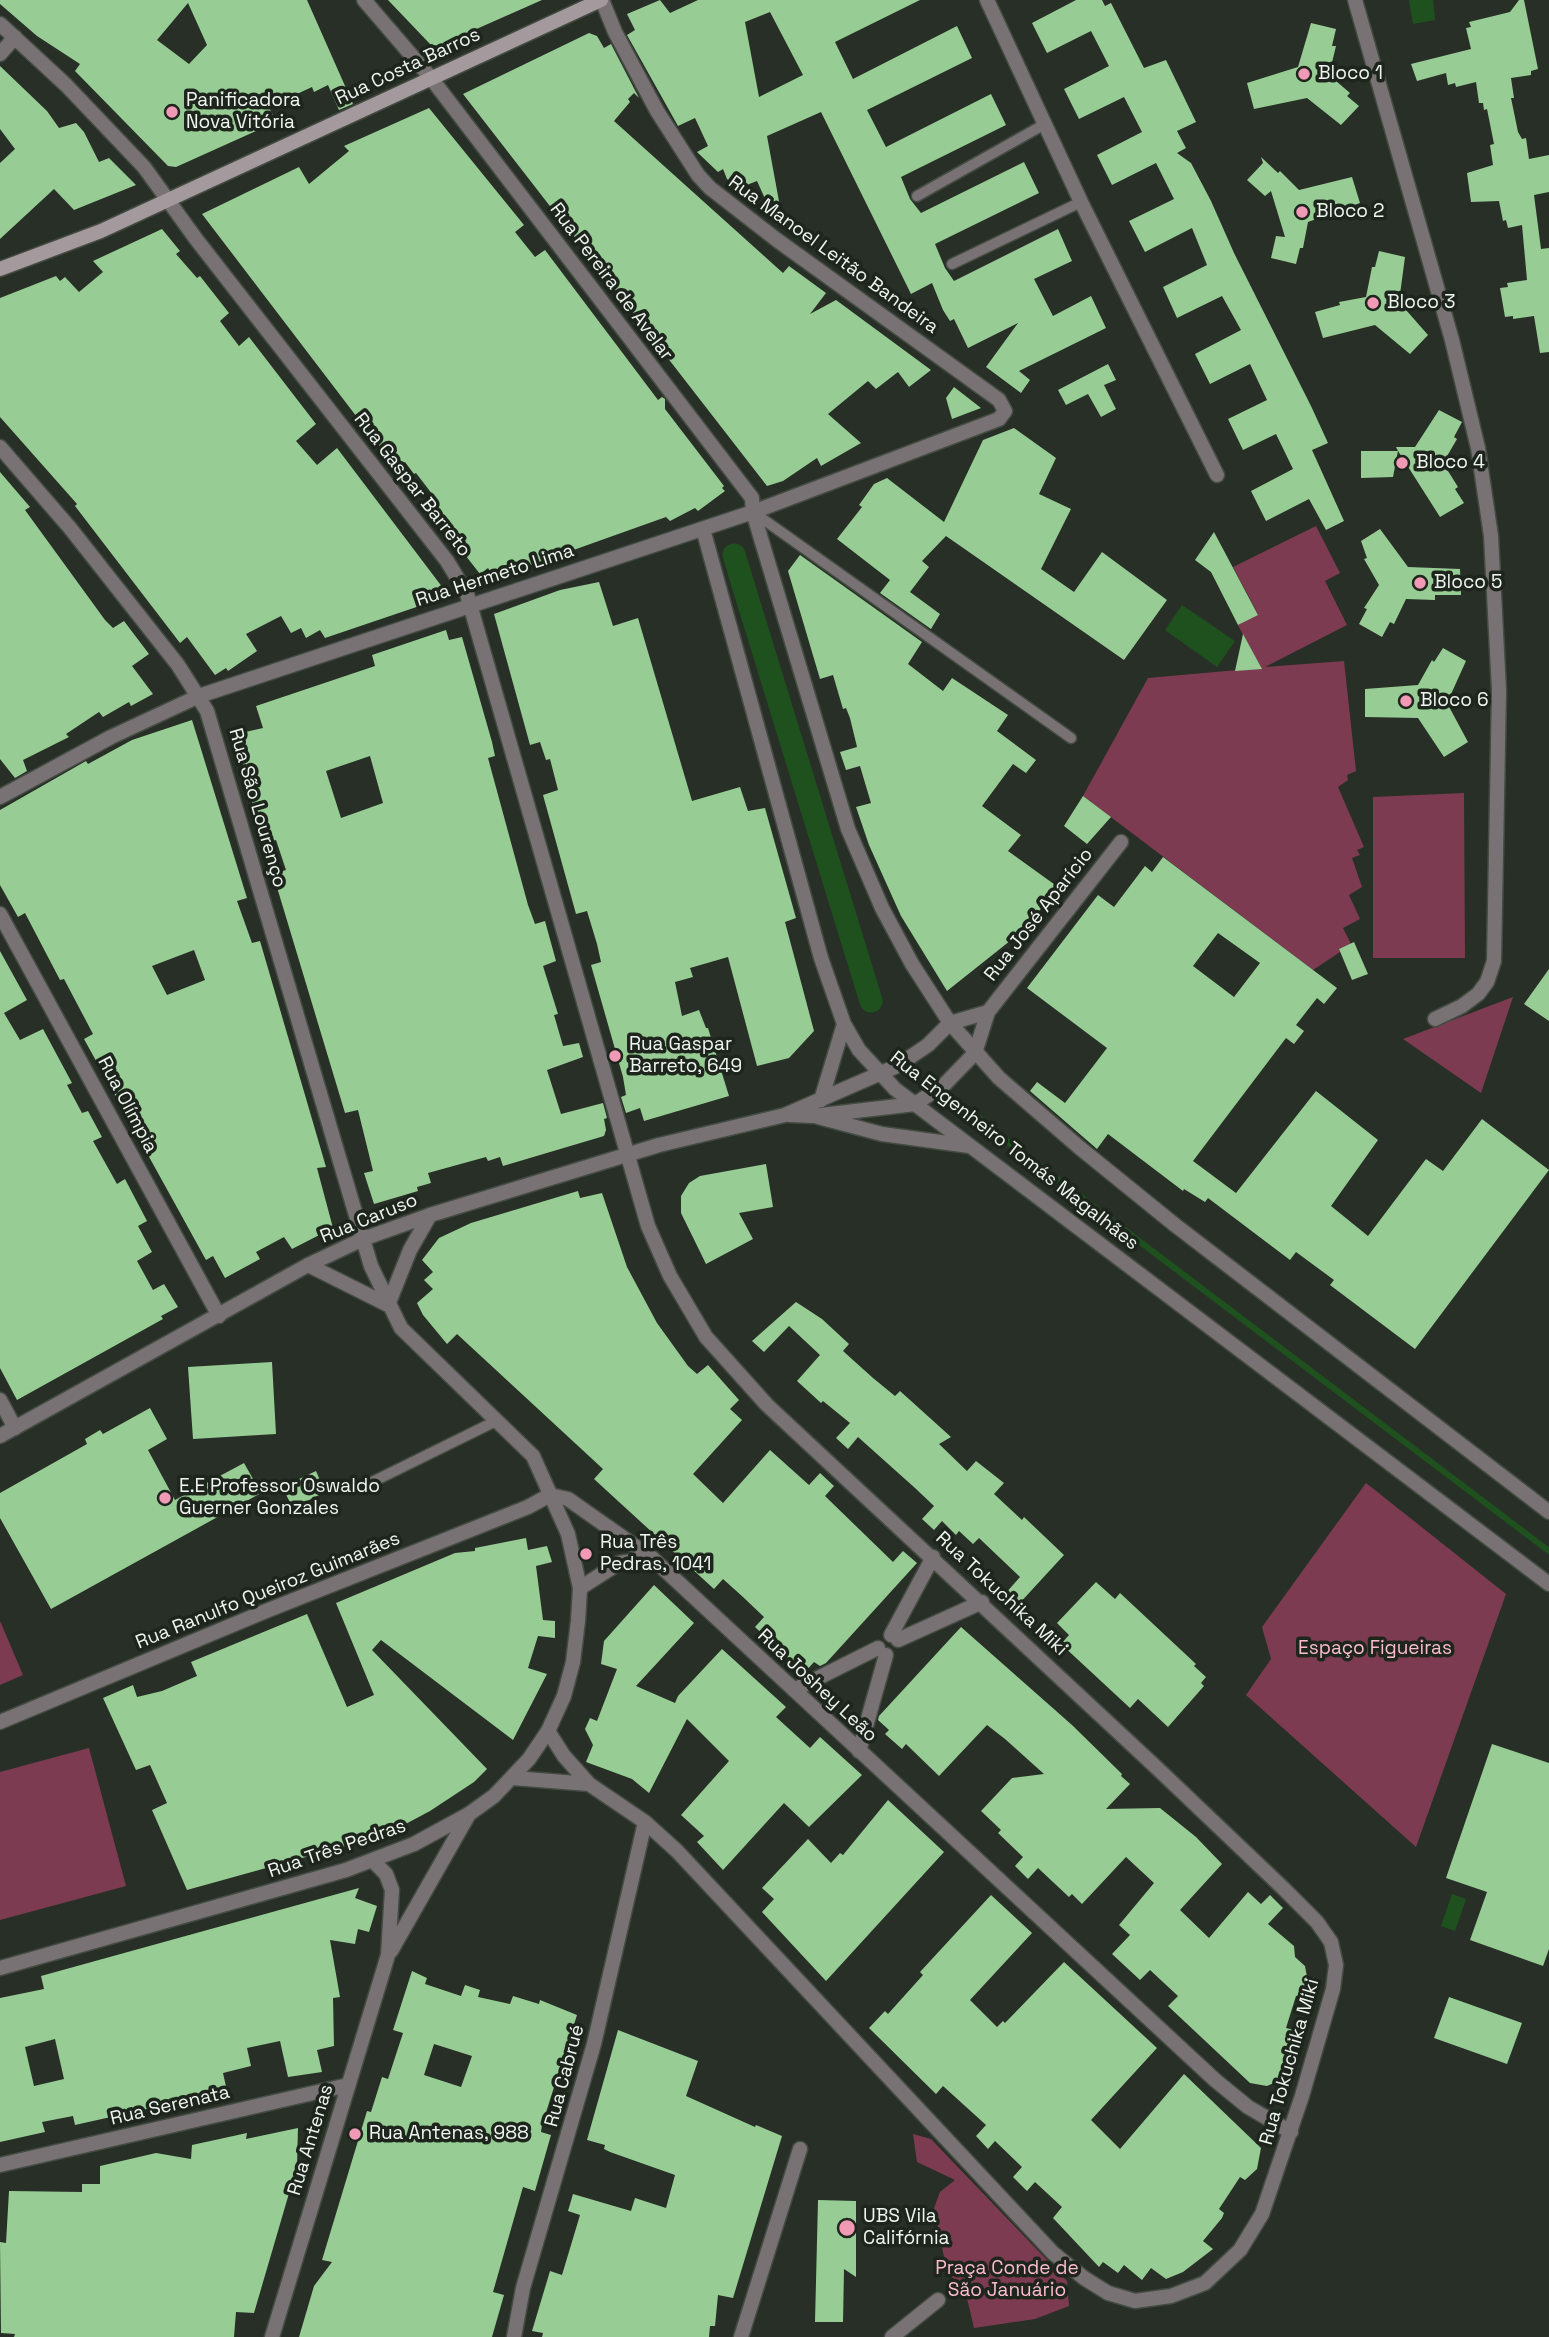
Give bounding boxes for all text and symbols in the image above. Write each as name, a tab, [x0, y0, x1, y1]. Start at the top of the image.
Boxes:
street label: Rua Costa Barros	[332, 24, 484, 110]
place label: Bloco 1	[1318, 63, 1383, 85]
marker: Bloco 1	[1296, 66, 1312, 82]
place label: Panificadora Nova Vitória	[186, 90, 301, 134]
marker: Panificadora Nova Vitória	[164, 104, 180, 120]
street label: Rua Manoel Leitão Bandeira	[723, 171, 943, 339]
street label: Rua Pereira de Avelar	[544, 199, 678, 365]
place label: Bloco 2	[1316, 201, 1384, 223]
marker: Bloco 2	[1294, 204, 1310, 220]
place label: Bloco 3	[1387, 292, 1455, 314]
marker: Bloco 3	[1365, 295, 1381, 311]
street label: Rua Gaspar Barreto	[349, 408, 475, 562]
place label: Bloco 4	[1416, 452, 1485, 474]
marker: Bloco 4	[1394, 455, 1410, 471]
street label: Rua Hermeto Lima	[413, 540, 577, 612]
place label: Bloco 5	[1434, 572, 1502, 594]
marker: Bloco 5	[1412, 575, 1428, 591]
place label: Bloco 6	[1420, 690, 1489, 712]
marker: Bloco 6	[1398, 693, 1414, 709]
street label: Rua São Lourenço	[223, 726, 291, 890]
street label: Rua José Aparício	[980, 844, 1098, 986]
place label: Rua Gaspar Barreto, 649	[629, 1034, 742, 1078]
street label: Rua Engenheiro Tomás Magalhães	[885, 1047, 1143, 1255]
marker: Rua Gaspar Barreto, 649	[607, 1048, 623, 1064]
street label: Rua Olímpia	[92, 1053, 162, 1157]
street label: Rua Caruso	[317, 1189, 421, 1249]
place label: E.E Professor Oswaldo Guerner Gonzales	[179, 1476, 380, 1520]
marker: E.E Professor Oswaldo Guerner Gonzales	[157, 1490, 173, 1506]
street label: Rua Ranulfo Queiroz Guimarães	[133, 1527, 403, 1655]
street label: Rua Tokuchika Miki	[930, 1527, 1072, 1661]
place label: Rua Três Pedras, 1041	[600, 1532, 711, 1576]
marker: Rua Três Pedras, 1041	[578, 1546, 594, 1562]
street label: Rua Joshey Leão	[752, 1625, 882, 1747]
park label: Espaço Figueiras	[1298, 1638, 1452, 1660]
street label: Rua Três Pedras	[265, 1815, 409, 1883]
street label: Rua Tokuchika Miki	[1255, 1976, 1325, 2148]
street label: Rua Cabrué	[540, 2022, 590, 2130]
street label: Rua Serenata	[108, 2081, 232, 2131]
street label: Rua Antenas	[283, 2082, 339, 2198]
place label: Rua Antenas, 988	[369, 2123, 529, 2145]
marker: Rua Antenas, 988	[347, 2126, 363, 2142]
place label: UBS Vila Califórnia	[863, 2206, 950, 2250]
marker: UBS Vila Califórnia	[837, 2218, 857, 2238]
park label: Praça Conde de São Januário	[935, 2258, 1079, 2302]

